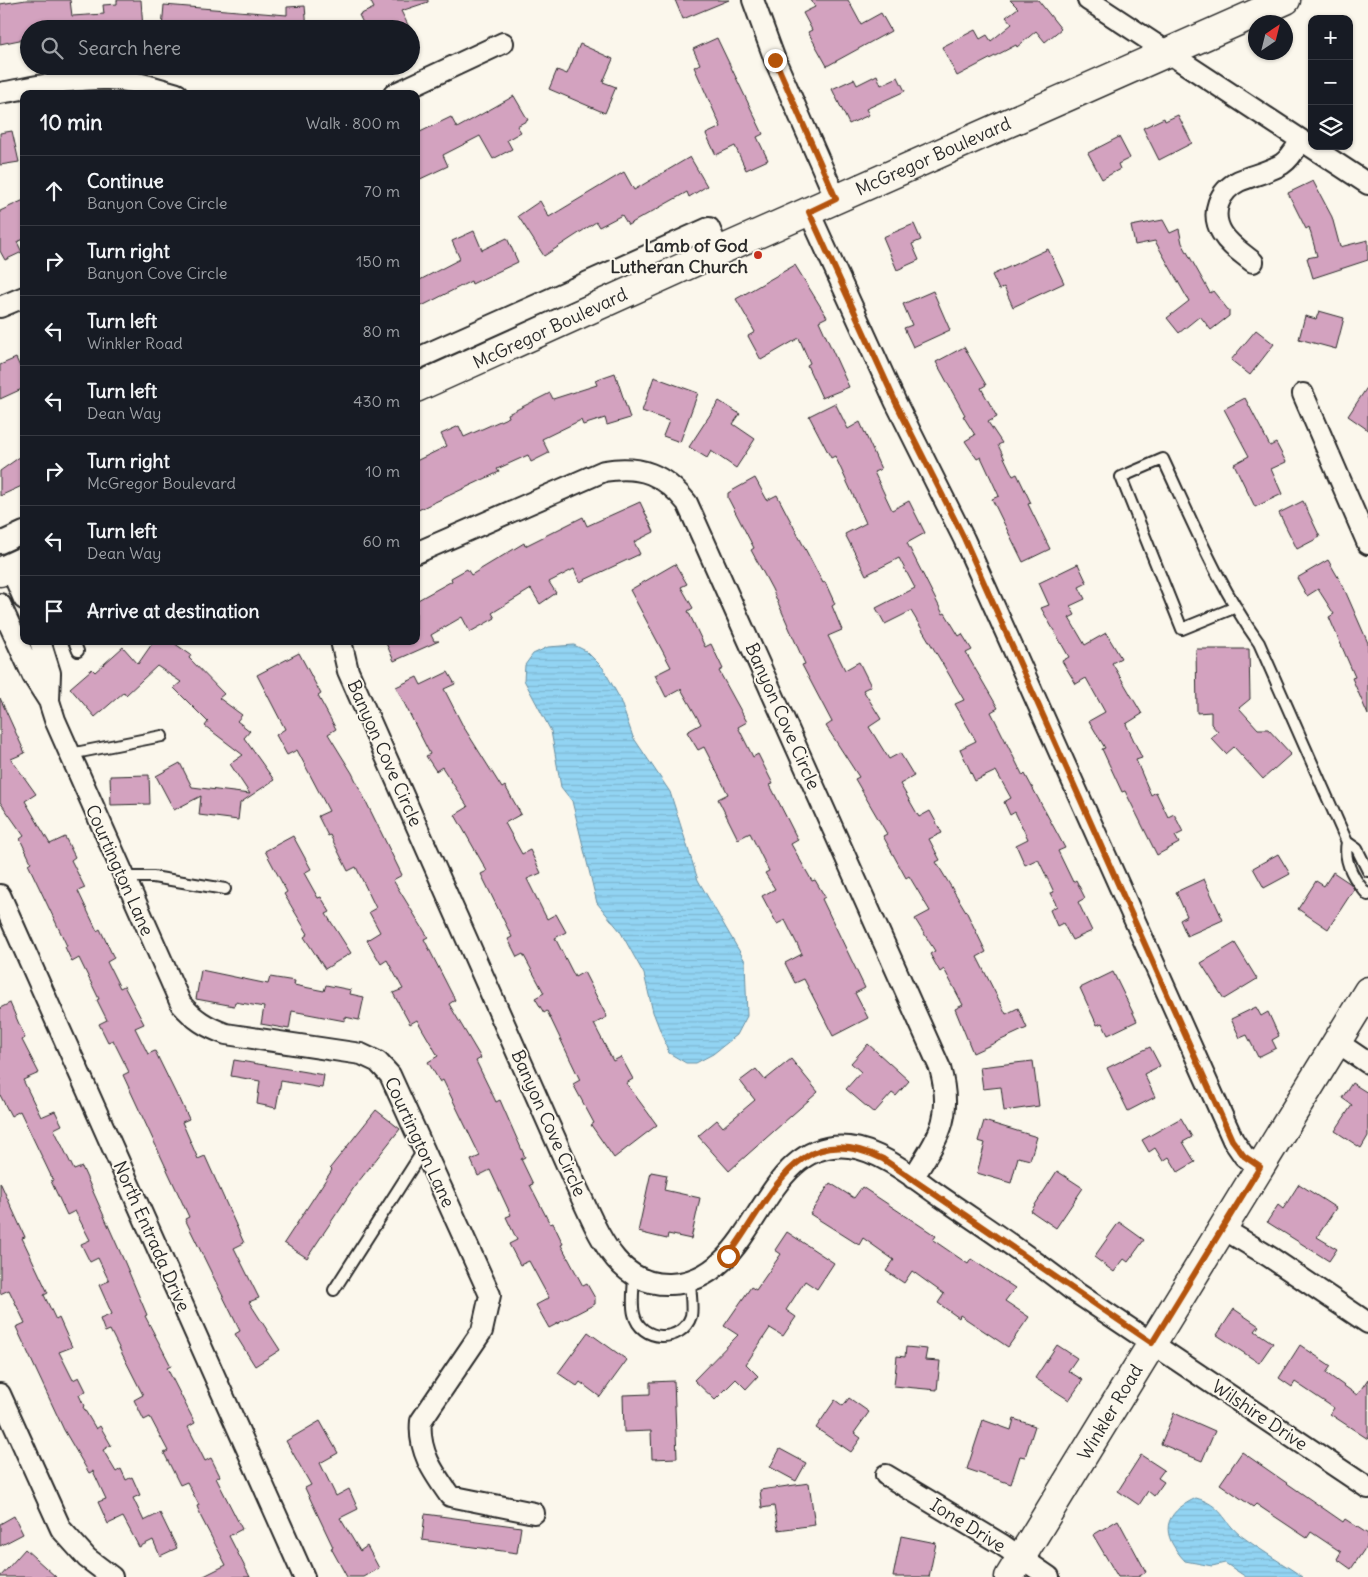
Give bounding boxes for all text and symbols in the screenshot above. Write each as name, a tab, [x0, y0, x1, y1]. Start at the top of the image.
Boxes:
north arrow	[1248, 15, 1293, 60]
map controls	[1308, 15, 1353, 150]
button: +	[1308, 15, 1353, 60]
search box	[20, 20, 420, 75]
icon: search	[38, 34, 66, 62]
text: Search here	[78, 36, 181, 60]
route end	[764, 49, 787, 72]
button: −	[1308, 60, 1353, 105]
button: layers	[1308, 105, 1353, 150]
text: 10 min	[40, 109, 102, 136]
street label: McGregor Boulevard	[852, 111, 1015, 201]
text: Walk · 800 m	[306, 113, 400, 133]
text: Continue	[87, 169, 164, 193]
icon: ahead	[40, 177, 68, 205]
text: 70 m	[364, 181, 400, 201]
text: Banyon Cove Circle	[87, 193, 227, 213]
place label: Lamb of God Lutheran Church	[610, 234, 749, 278]
text: Turn right	[87, 239, 170, 263]
icon: right	[40, 247, 68, 275]
marker: Lamb of God Lutheran Church	[752, 249, 764, 261]
text: 150 m	[356, 251, 400, 271]
text: Banyon Cove Circle	[87, 263, 227, 283]
street label: McGregor Boulevard	[469, 282, 631, 374]
text: Turn left	[87, 309, 157, 333]
icon: left	[40, 317, 68, 345]
text: 80 m	[362, 321, 400, 341]
text: Winkler Road	[87, 333, 183, 353]
text: Turn left	[87, 379, 157, 403]
icon: left	[40, 387, 68, 415]
text: 430 m	[353, 391, 400, 411]
text: Dean Way	[87, 403, 161, 423]
text: Turn right	[87, 449, 170, 473]
icon: right	[40, 457, 68, 485]
text: 10 m	[365, 461, 400, 481]
text: McGregor Boulevard	[87, 473, 236, 493]
text: Turn left	[87, 519, 157, 543]
icon: left	[40, 527, 68, 555]
text: 60 m	[362, 531, 400, 551]
text: Dean Way	[87, 543, 161, 563]
icon: arrive	[40, 597, 68, 625]
text: Arrive at destination	[87, 599, 260, 623]
street label: Banyon Cove Circle	[740, 639, 826, 793]
street label: Banyon Cove Circle	[342, 676, 428, 830]
street label: Courtington Lane	[81, 801, 159, 939]
street label: Banyon Cove Circle	[506, 1046, 592, 1200]
street label: Courtington Lane	[380, 1073, 460, 1211]
street label: North Entrada Drive	[108, 1157, 196, 1315]
route start	[717, 1245, 740, 1268]
street label: Winkler Road	[1072, 1360, 1148, 1464]
street label: Wilshire Drive	[1208, 1375, 1312, 1455]
street label: Ione Drive	[926, 1493, 1010, 1557]

